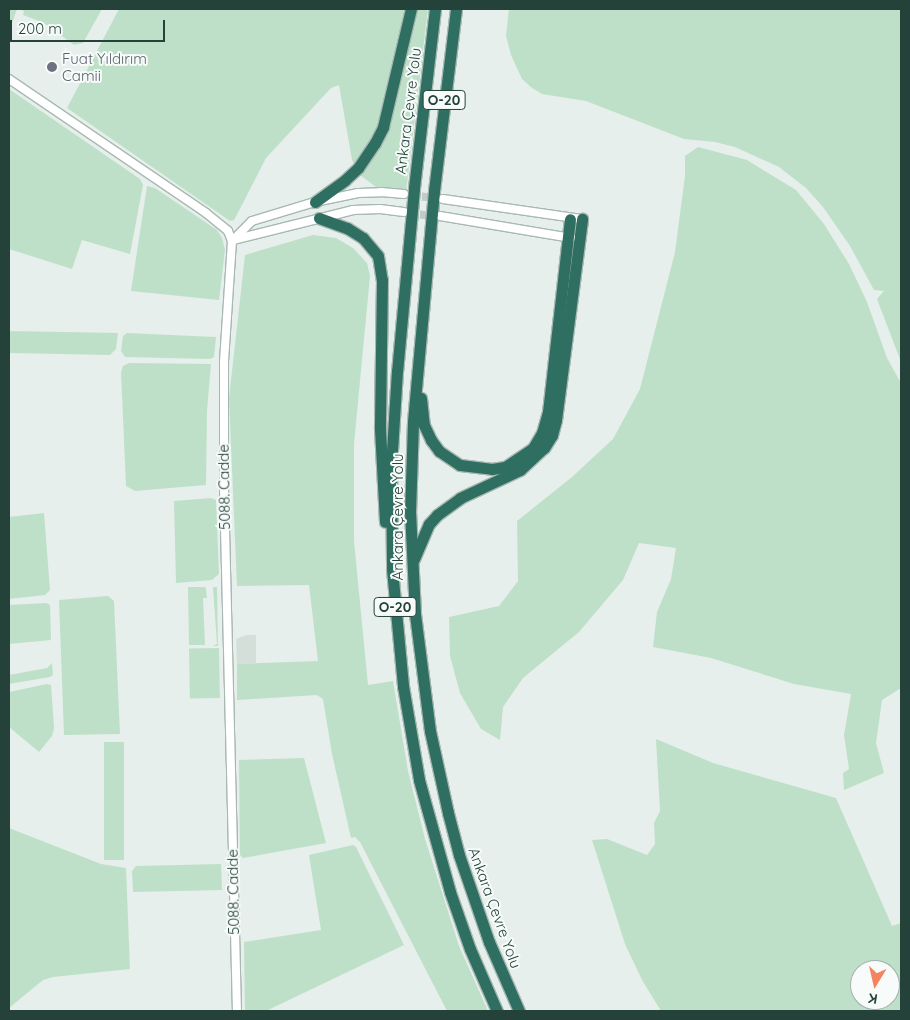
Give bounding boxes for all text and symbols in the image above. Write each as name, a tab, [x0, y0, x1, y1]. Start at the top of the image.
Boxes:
scale bar	[12, 10, 168, 42]
text: 200 m	[18, 19, 62, 38]
street label: Ankara Çevre Yolu	[391, 47, 425, 175]
place label: Fuat Yıldırım Camii	[62, 49, 147, 84]
marker: Fuat Yıldırım Camii	[46, 61, 58, 73]
road number: O-20	[422, 88, 466, 112]
street label: 5088. Cadde	[214, 444, 234, 530]
street label: Ankara Çevre Yolu	[389, 453, 407, 581]
road number: O-20	[372, 596, 418, 618]
street label: Ankara Çevre Yolu	[465, 845, 525, 971]
street label: 5088. Cadde	[223, 849, 243, 935]
north arrow	[850, 960, 900, 1010]
text: K	[867, 989, 879, 1008]

